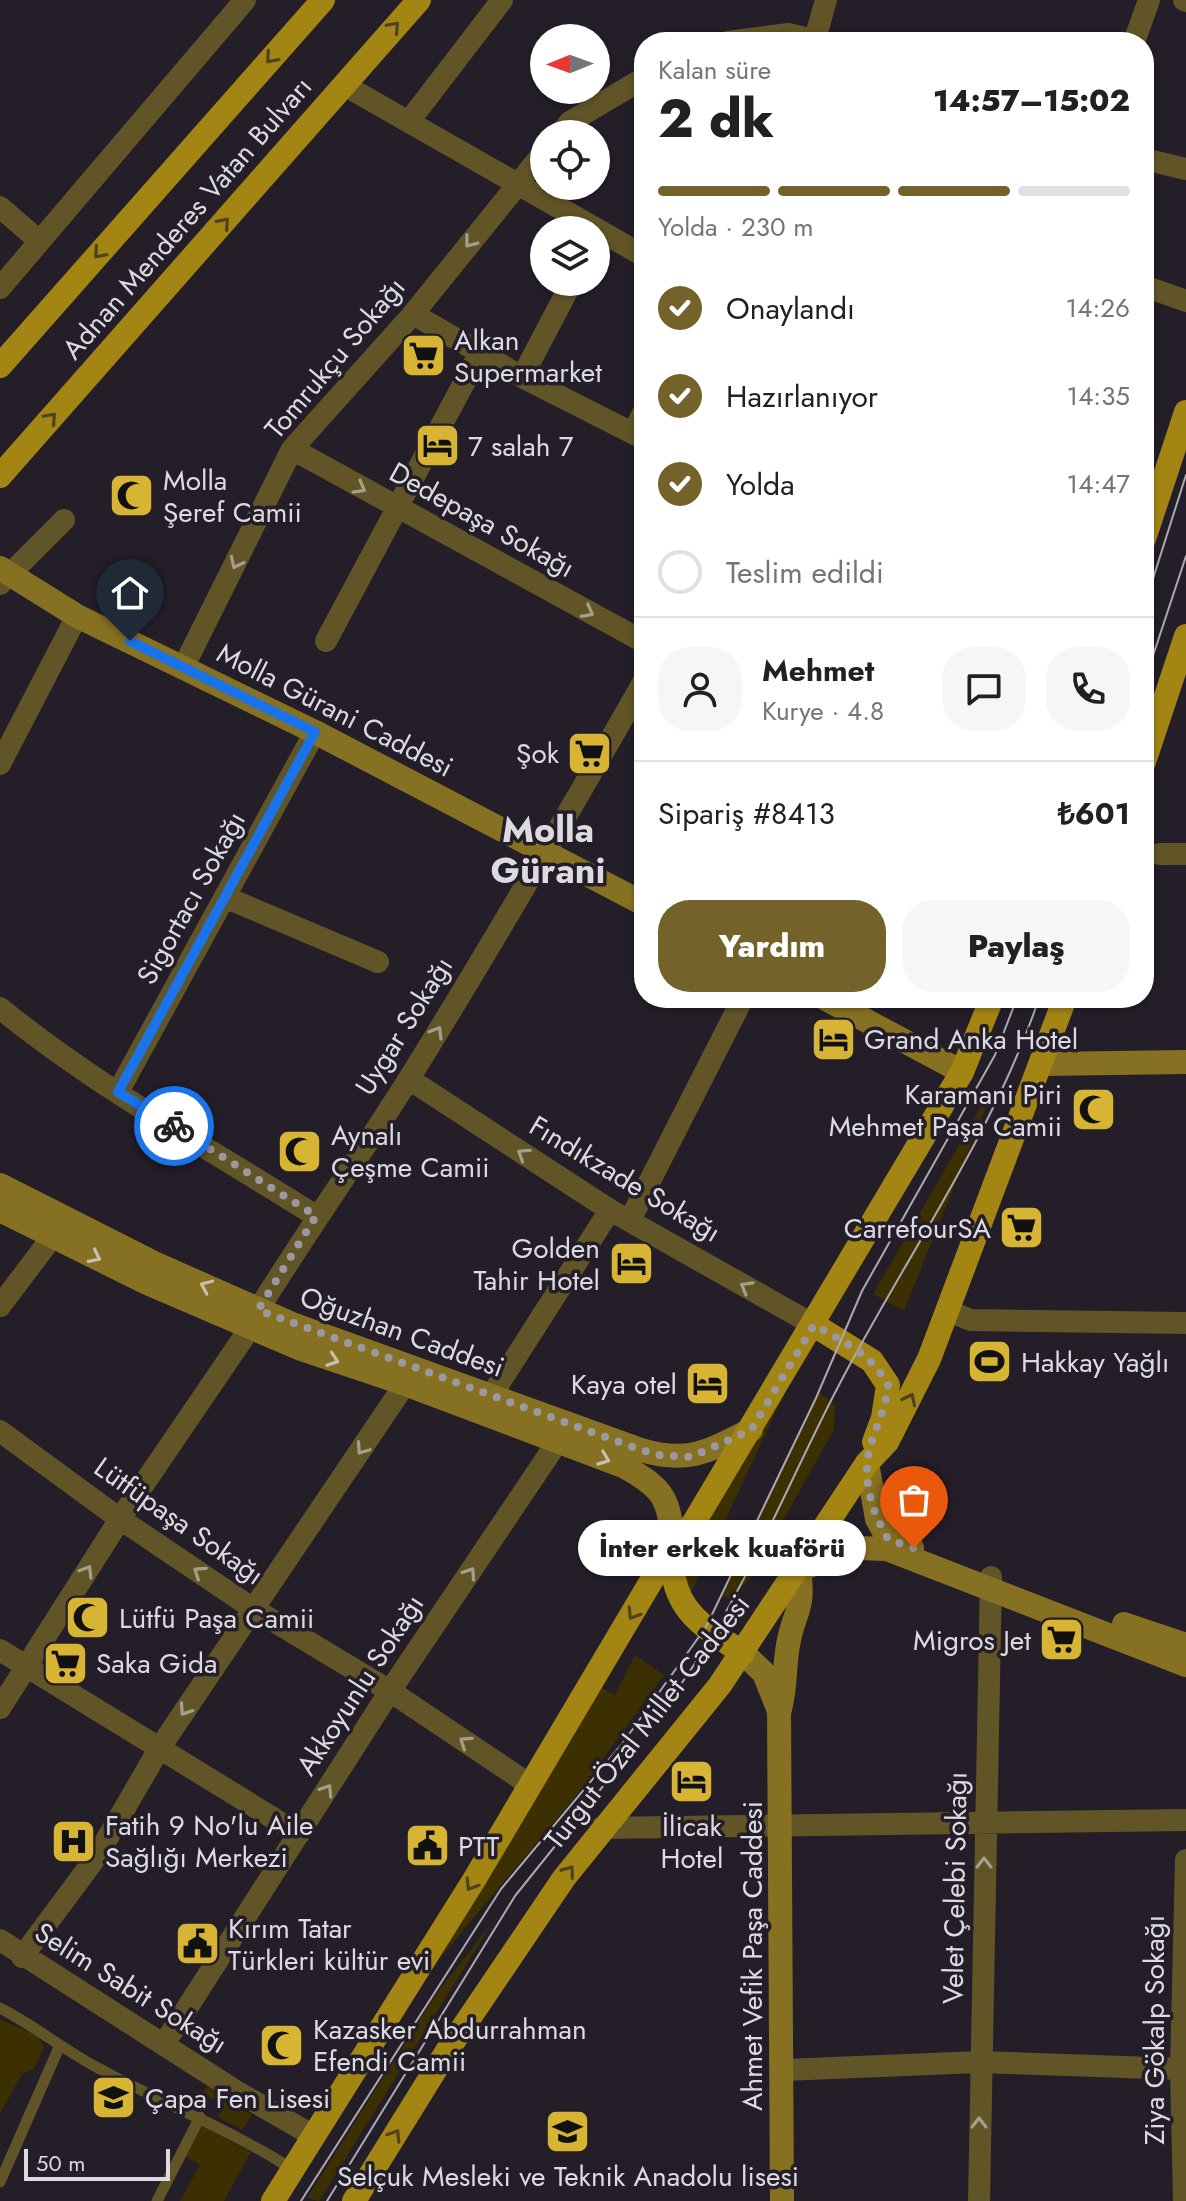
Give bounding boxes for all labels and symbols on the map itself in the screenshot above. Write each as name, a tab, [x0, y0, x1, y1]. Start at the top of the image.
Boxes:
one-way arrow	[385, 22, 400, 36]
north arrow	[530, 24, 610, 104]
one-way arrow	[267, 49, 281, 64]
street label: Adnan Menderes Vatan Bulvarı	[52, 68, 322, 368]
one-way arrow	[214, 217, 228, 232]
one-way arrow	[466, 233, 480, 248]
one-way arrow	[95, 244, 109, 259]
street label: Tomrukçu Sokağı	[255, 268, 415, 448]
place label: Alkan Supermarket	[454, 320, 602, 393]
supermarket icon: Alkan Supermarket	[399, 332, 447, 380]
one-way arrow	[41, 412, 56, 427]
hotel icon: 7 salah 7	[413, 422, 461, 470]
place label: 7 salah 7	[468, 426, 574, 467]
street label: Dedepaşa Sokağı	[382, 452, 582, 588]
place label: Molla Şeref Camii	[163, 460, 302, 533]
mosque icon: Molla Şeref Camii	[108, 472, 156, 520]
one-way arrow	[352, 478, 366, 493]
one-way arrow	[230, 554, 245, 569]
pin	[96, 559, 164, 641]
one-way arrow	[580, 602, 594, 618]
street label: Molla Gürani Caddesi	[210, 633, 460, 787]
supermarket icon: Şok	[566, 729, 614, 777]
place label: Şok	[516, 733, 560, 774]
district label: Molla Gürani	[491, 803, 605, 896]
street label: Sigortacı Sokağı	[126, 804, 256, 992]
street label: Uygar Sokağı	[345, 949, 463, 1103]
hotel icon: Grand Anka Hotel	[809, 1015, 857, 1063]
place label: Grand Anka Hotel	[864, 1019, 1078, 1060]
one-way arrow	[427, 1026, 443, 1041]
place label: Karamani Piri Mehmet Paşa Camii	[829, 1074, 1062, 1147]
courier	[134, 1086, 214, 1166]
mosque icon: Karamani Piri Mehmet Paşa Camii	[1069, 1086, 1117, 1134]
street label: Fındıkzade Sokağı	[522, 1106, 728, 1252]
place label: Aynalı Çeşme Camii	[331, 1115, 490, 1188]
mosque icon: Aynalı Çeşme Camii	[276, 1127, 324, 1175]
one-way arrow	[517, 1148, 532, 1163]
supermarket icon: CarrefourSA	[998, 1204, 1046, 1252]
place label: CarrefourSA	[844, 1208, 992, 1249]
place label: Golden Tahir Hotel	[473, 1228, 600, 1301]
hotel icon: Golden Tahir Hotel	[607, 1240, 655, 1288]
one-way arrow	[86, 1248, 101, 1263]
street label: Oğuzhan Caddesi	[294, 1276, 510, 1388]
one-way arrow	[199, 1280, 214, 1296]
one-way arrow	[740, 1281, 755, 1297]
sports icon: Hakkay Yağlı	[966, 1338, 1014, 1386]
place label: Hakkay Yağlı	[1021, 1342, 1169, 1383]
one-way arrow	[326, 1351, 340, 1367]
hotel icon: Kaya otel	[684, 1360, 732, 1408]
place label: Kaya otel	[571, 1364, 677, 1405]
one-way arrow	[900, 1393, 916, 1408]
one-way arrow	[357, 1440, 372, 1455]
street label: Lütfüpaşa Sokağı	[86, 1447, 272, 1595]
one-way arrow	[596, 1449, 610, 1466]
pin	[880, 1466, 948, 1548]
callout: İnter erkek kuaförü	[578, 1520, 866, 1576]
one-way arrow	[77, 1565, 93, 1580]
one-way arrow	[193, 1567, 208, 1582]
one-way arrow	[460, 1567, 475, 1581]
street label: Akkoyunlu Sokağı	[286, 1586, 434, 1784]
street label: Turgut Özal Millet Caddesi	[534, 1586, 760, 1858]
mosque icon: Lütfü Paşa Camii	[64, 1594, 112, 1642]
place label: Lütfü Paşa Camii	[119, 1598, 314, 1639]
one-way arrow	[627, 1605, 642, 1619]
supermarket icon: Migros Jet	[1038, 1616, 1086, 1664]
place label: Migros Jet	[913, 1620, 1031, 1661]
supermarket icon: Saka Gida	[41, 1639, 89, 1687]
place label: Saka Gida	[96, 1643, 217, 1684]
one-way arrow	[179, 1702, 194, 1716]
one-way arrow	[460, 1737, 474, 1752]
hotel icon: İlicak Hotel	[668, 1758, 716, 1806]
street label: Velet Çelebi Sokağı	[932, 1771, 978, 2005]
one-way arrow	[318, 1784, 333, 1799]
street label: Ahmet Vefik Paşa Caddesi	[732, 1801, 773, 2111]
place label: Fatih 9 No'lu Aile Sağlığı Merkezi	[105, 1805, 314, 1878]
place label: İlicak Hotel	[661, 1806, 723, 1879]
hospital icon: Fatih 9 No'lu Aile Sağlığı Merkezi	[50, 1817, 98, 1865]
public building icon: PTT	[403, 1822, 451, 1870]
place label: PTT	[458, 1826, 499, 1867]
one-way arrow	[975, 1856, 993, 1869]
one-way arrow	[559, 1865, 574, 1880]
one-way arrow	[465, 1876, 480, 1891]
place label: Kırım Tatar Türkleri kültür evi	[228, 1908, 430, 1981]
street label: Selim Sabit Sokağı	[27, 1912, 235, 2064]
street label: Ziya Gökalp Sokağı	[1134, 1915, 1175, 2145]
public building icon: Kırım Tatar Türkleri kültür evi	[173, 1920, 221, 1968]
place label: Kazasker Abdurrahman Efendi Camii	[313, 2009, 587, 2082]
mosque icon: Kazasker Abdurrahman Efendi Camii	[258, 2021, 306, 2069]
school or university icon: Çapa Fen Lisesi	[90, 2074, 138, 2122]
place label: Çapa Fen Lisesi	[145, 2078, 330, 2119]
school or university icon: Selçuk Mesleki ve Teknik Anadolu lisesi	[544, 2108, 592, 2156]
one-way arrow	[970, 2116, 988, 2129]
one-way arrow	[386, 2129, 401, 2144]
scale bar	[24, 2145, 170, 2181]
place label: Selçuk Mesleki ve Teknik Anadolu lisesi	[337, 2156, 799, 2197]

